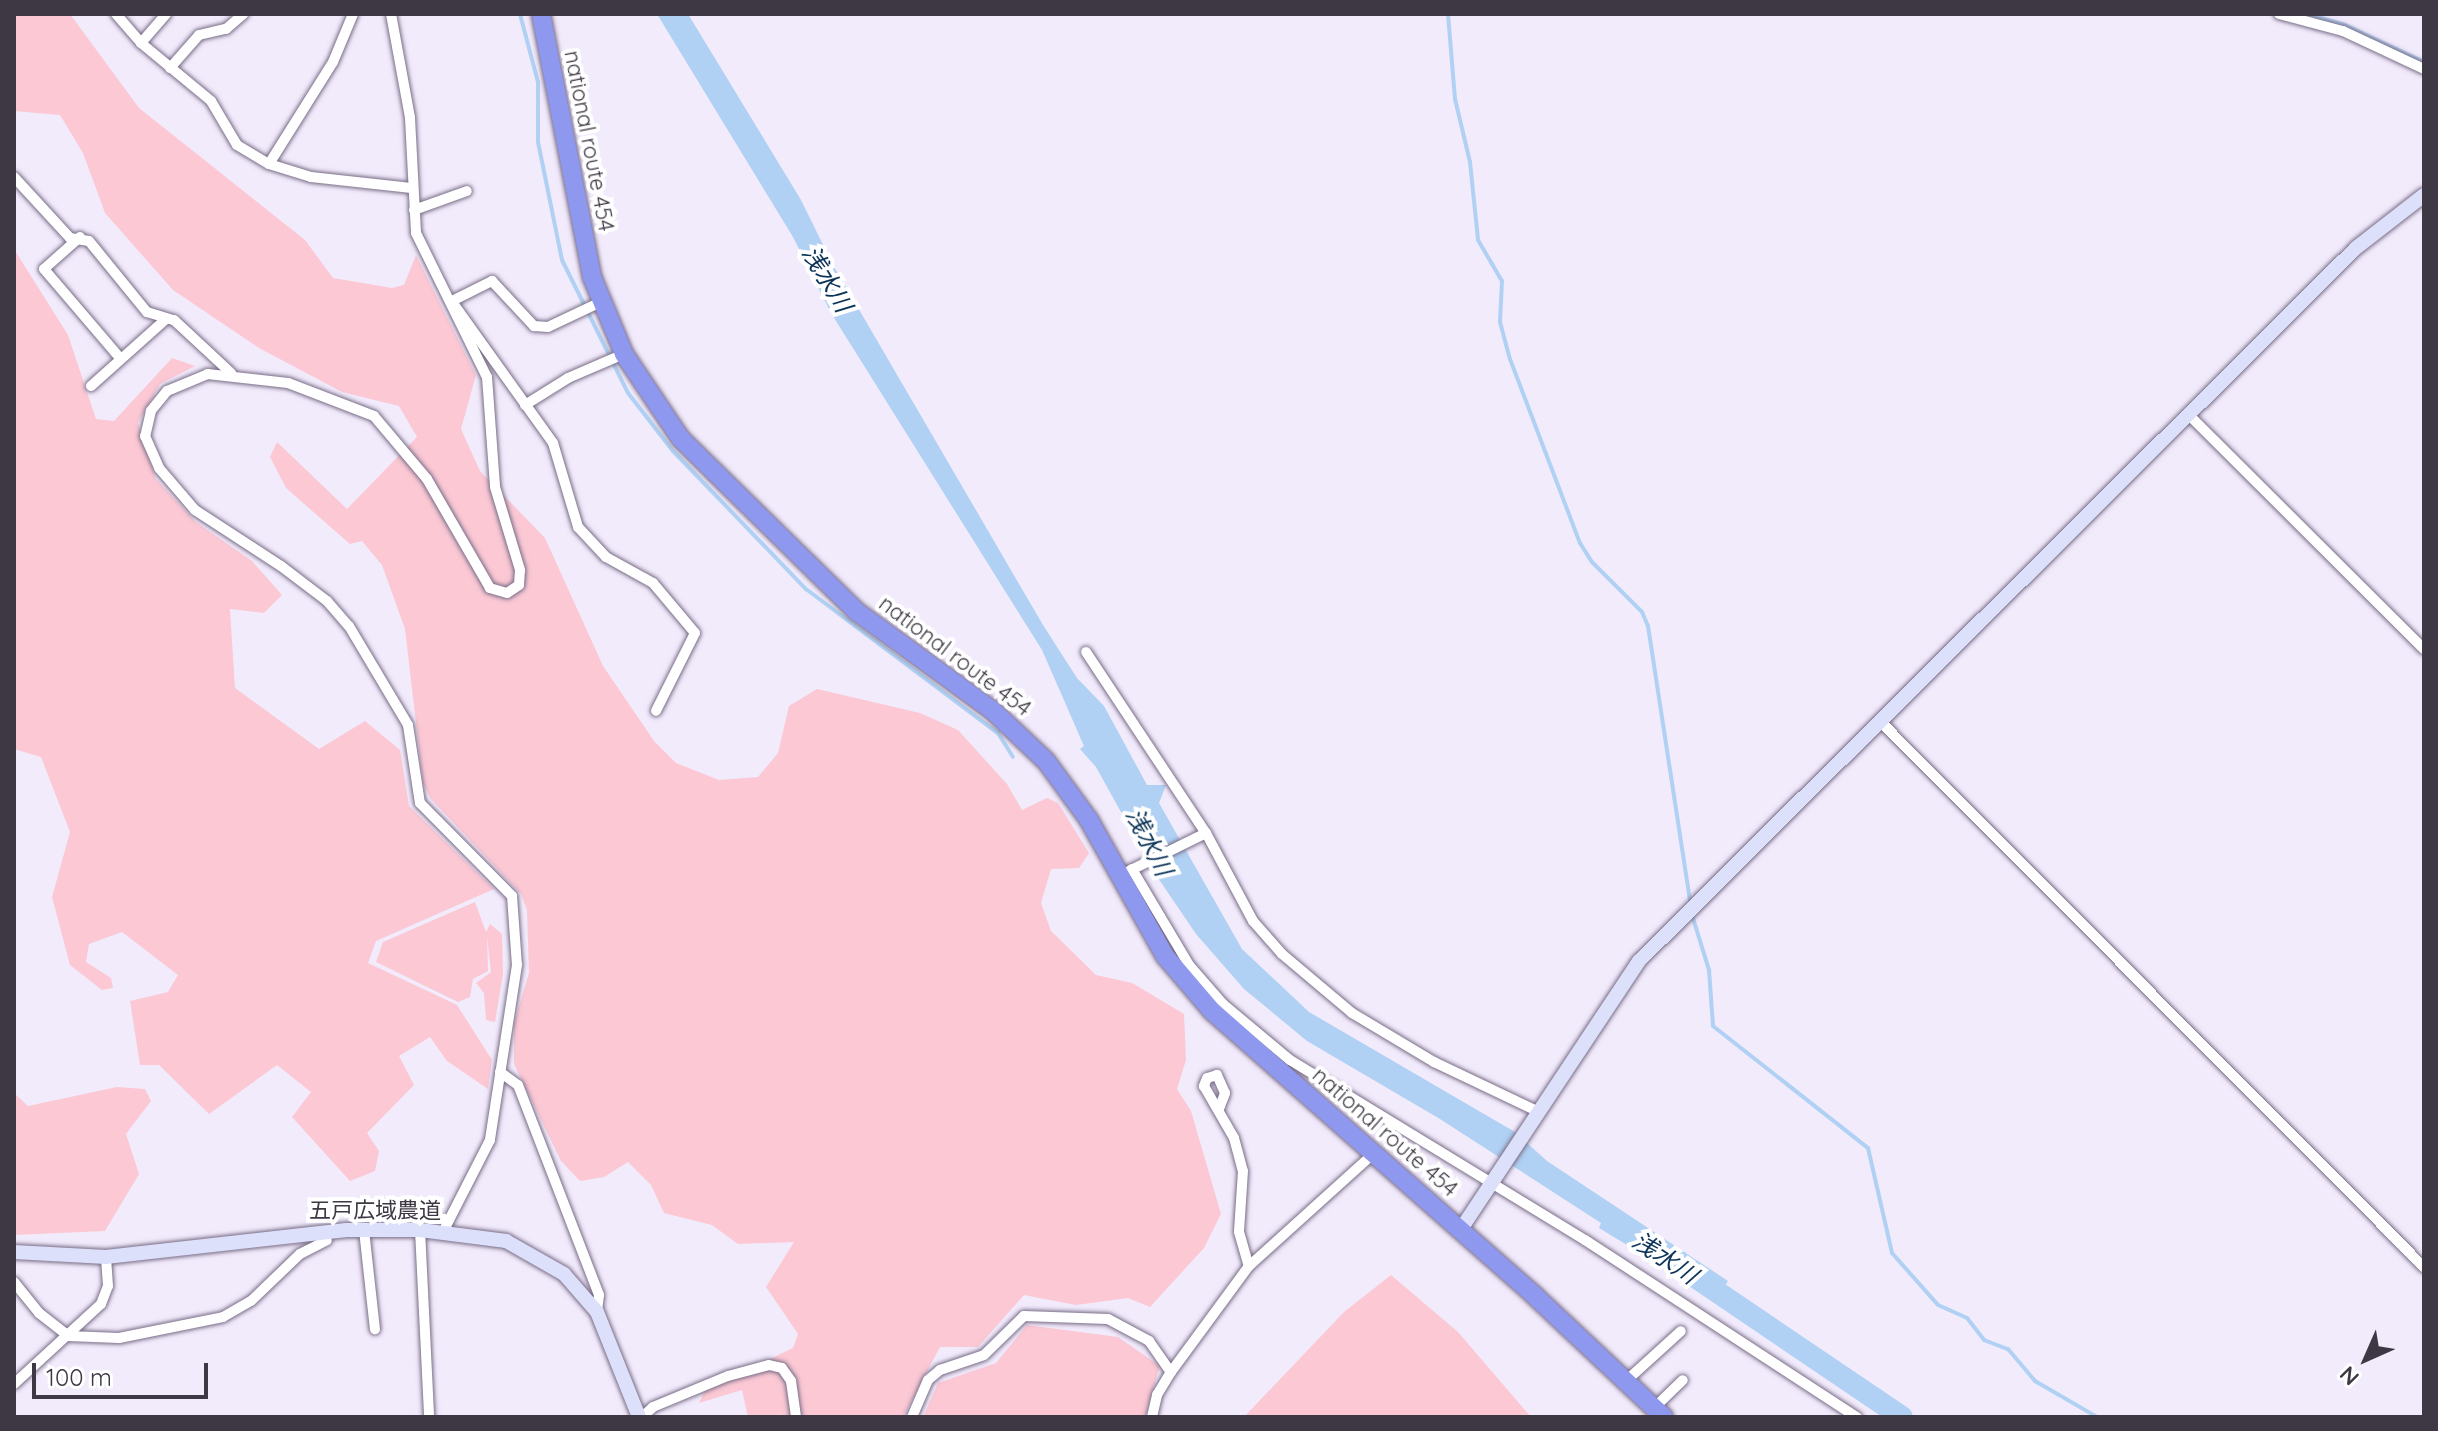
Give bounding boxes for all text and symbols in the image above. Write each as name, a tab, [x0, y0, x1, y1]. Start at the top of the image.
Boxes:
street label: national route 454	[559, 48, 619, 234]
water label: 浅水川	[796, 241, 858, 317]
street label: national route 454	[874, 590, 1036, 722]
water label: 浅水川	[1120, 803, 1178, 881]
street label: national route 454	[1307, 1062, 1463, 1202]
street label: 五戸広域農道	[309, 1198, 441, 1224]
water label: 浅水川	[1627, 1226, 1703, 1290]
north arrow	[2326, 1319, 2406, 1399]
scale bar	[36, 1347, 212, 1397]
text: N	[2333, 1360, 2365, 1392]
text: 100 m	[46, 1362, 112, 1392]

